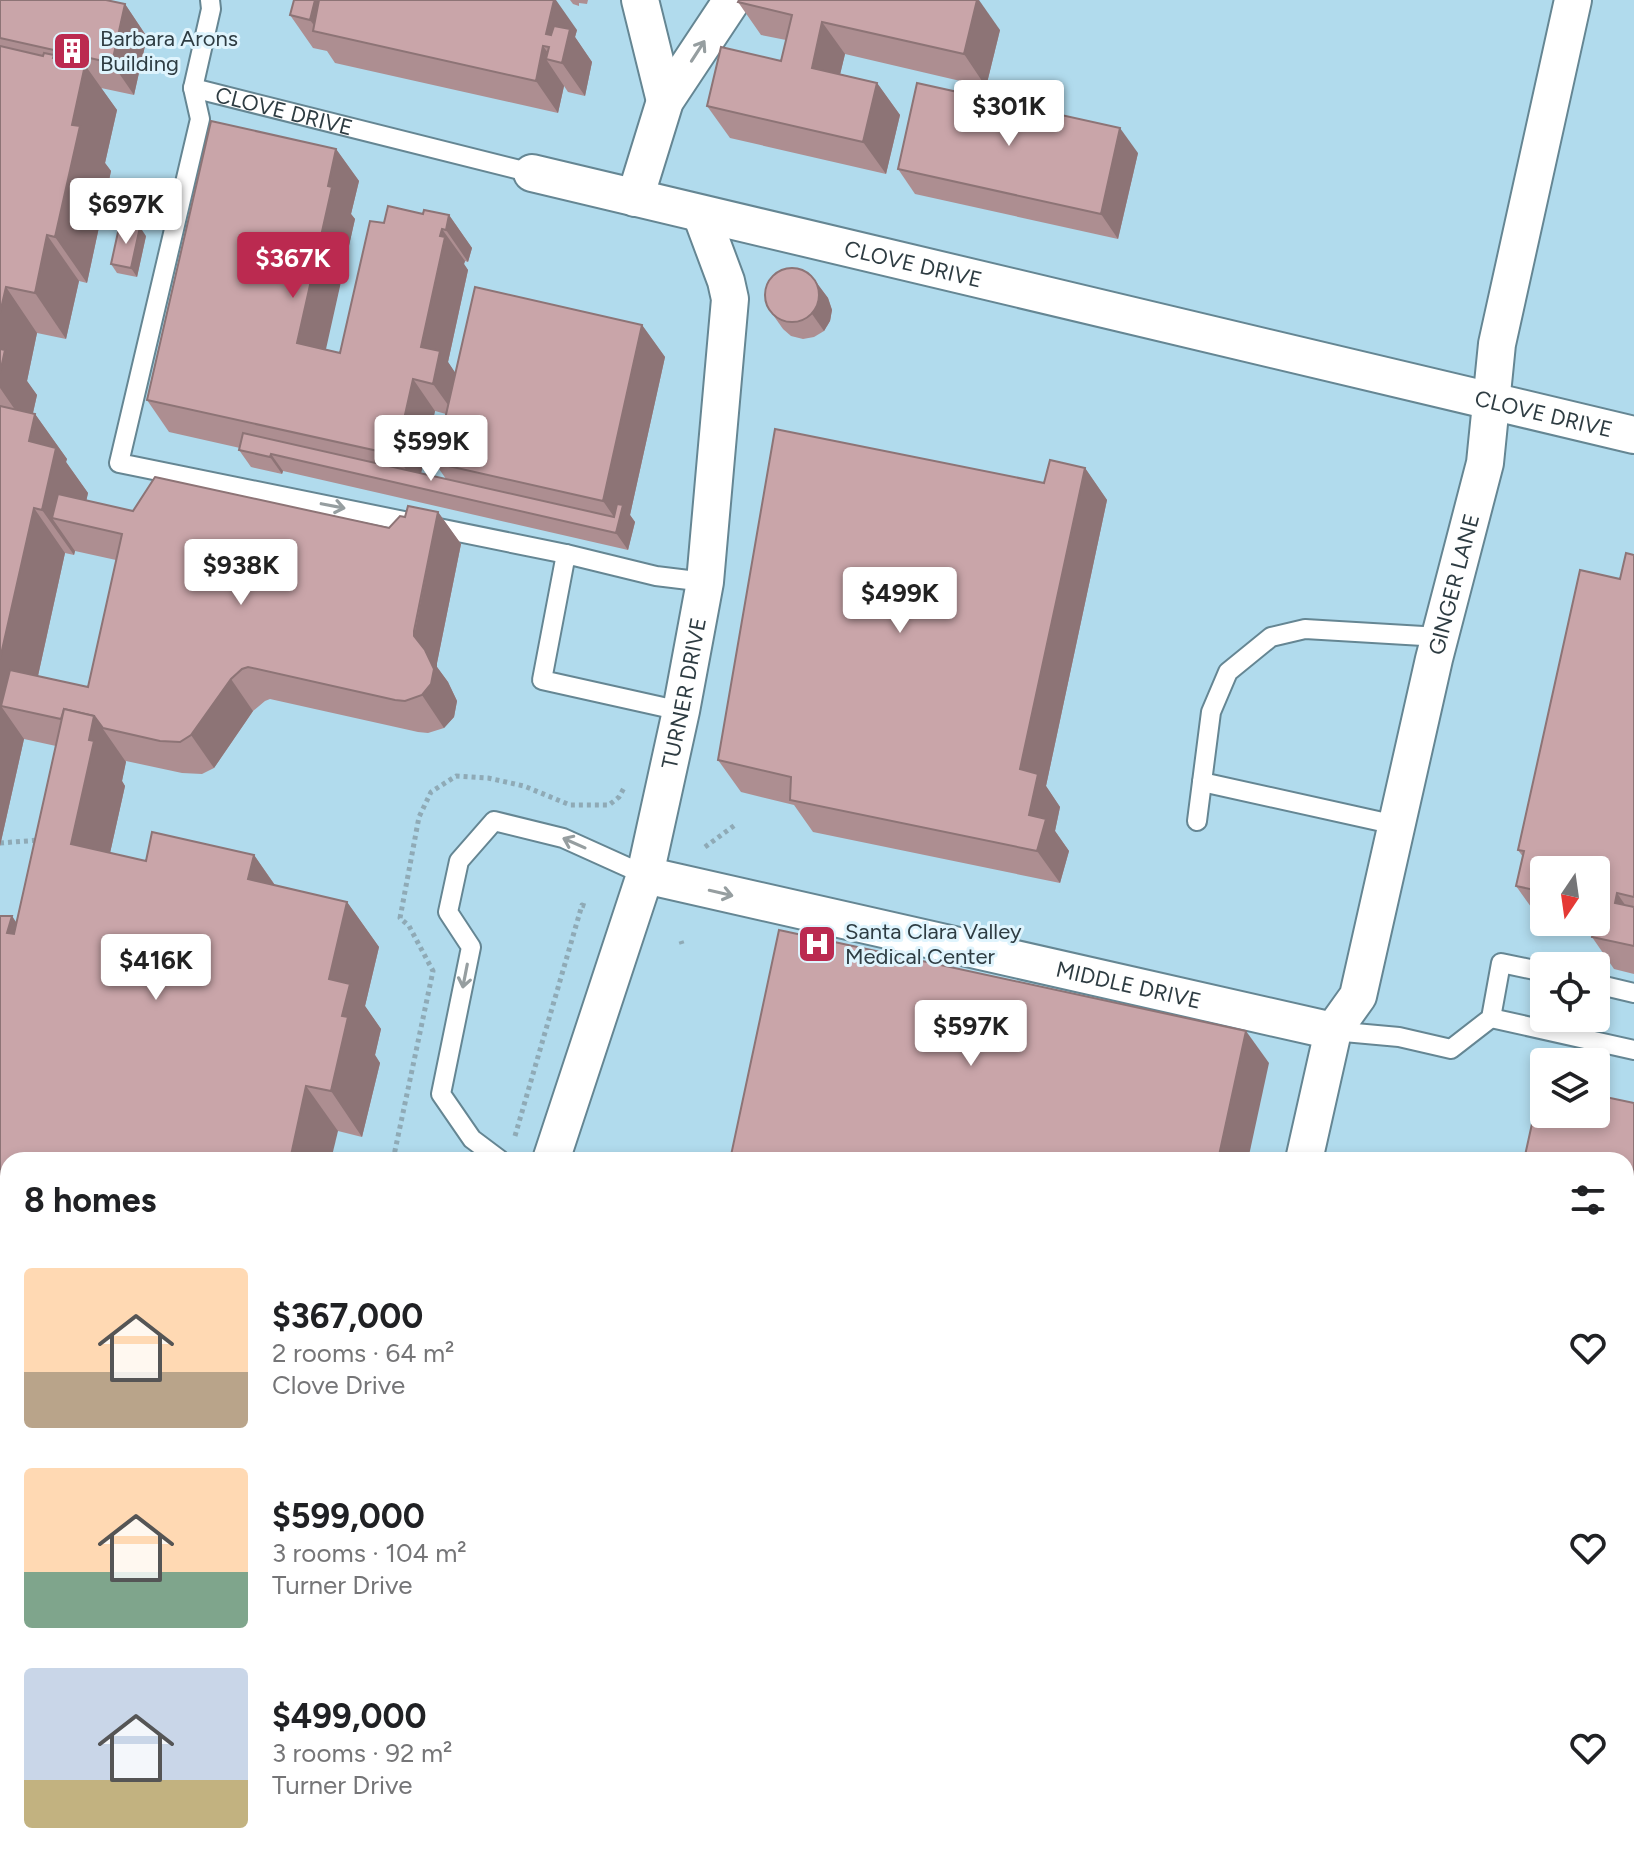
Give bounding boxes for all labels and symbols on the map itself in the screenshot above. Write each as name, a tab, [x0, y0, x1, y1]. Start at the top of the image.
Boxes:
place label: Barbara Arons Building	[100, 25, 238, 77]
building icon: Barbara Arons Building	[51, 30, 93, 72]
one-way arrow	[690, 40, 707, 62]
pin: $301K	[953, 80, 1065, 148]
street label: CLOVE DRIVE	[213, 81, 356, 142]
pin: $697K	[70, 178, 182, 246]
pin: $367K	[237, 232, 349, 300]
street label: CLOVE DRIVE	[842, 235, 985, 294]
street label: CLOVE DRIVE	[1472, 385, 1615, 443]
pin: $599K	[375, 415, 487, 483]
one-way arrow	[320, 499, 346, 514]
street label: GINGER LANE	[1423, 511, 1485, 658]
pin: $938K	[185, 539, 297, 607]
pin: $499K	[844, 567, 956, 635]
street label: TURNER DRIVE	[656, 615, 712, 772]
one-way arrow	[562, 835, 586, 850]
north arrow	[1530, 856, 1610, 936]
one-way arrow	[707, 886, 733, 901]
place label: Santa Clara Valley Medical Center	[845, 918, 1022, 970]
hospital icon: Santa Clara Valley Medical Center	[796, 923, 838, 965]
pin: $416K	[100, 934, 212, 1002]
street label: MIDDLE DRIVE	[1053, 956, 1204, 1015]
one-way arrow	[457, 963, 472, 988]
pin: $597K	[915, 1000, 1027, 1068]

